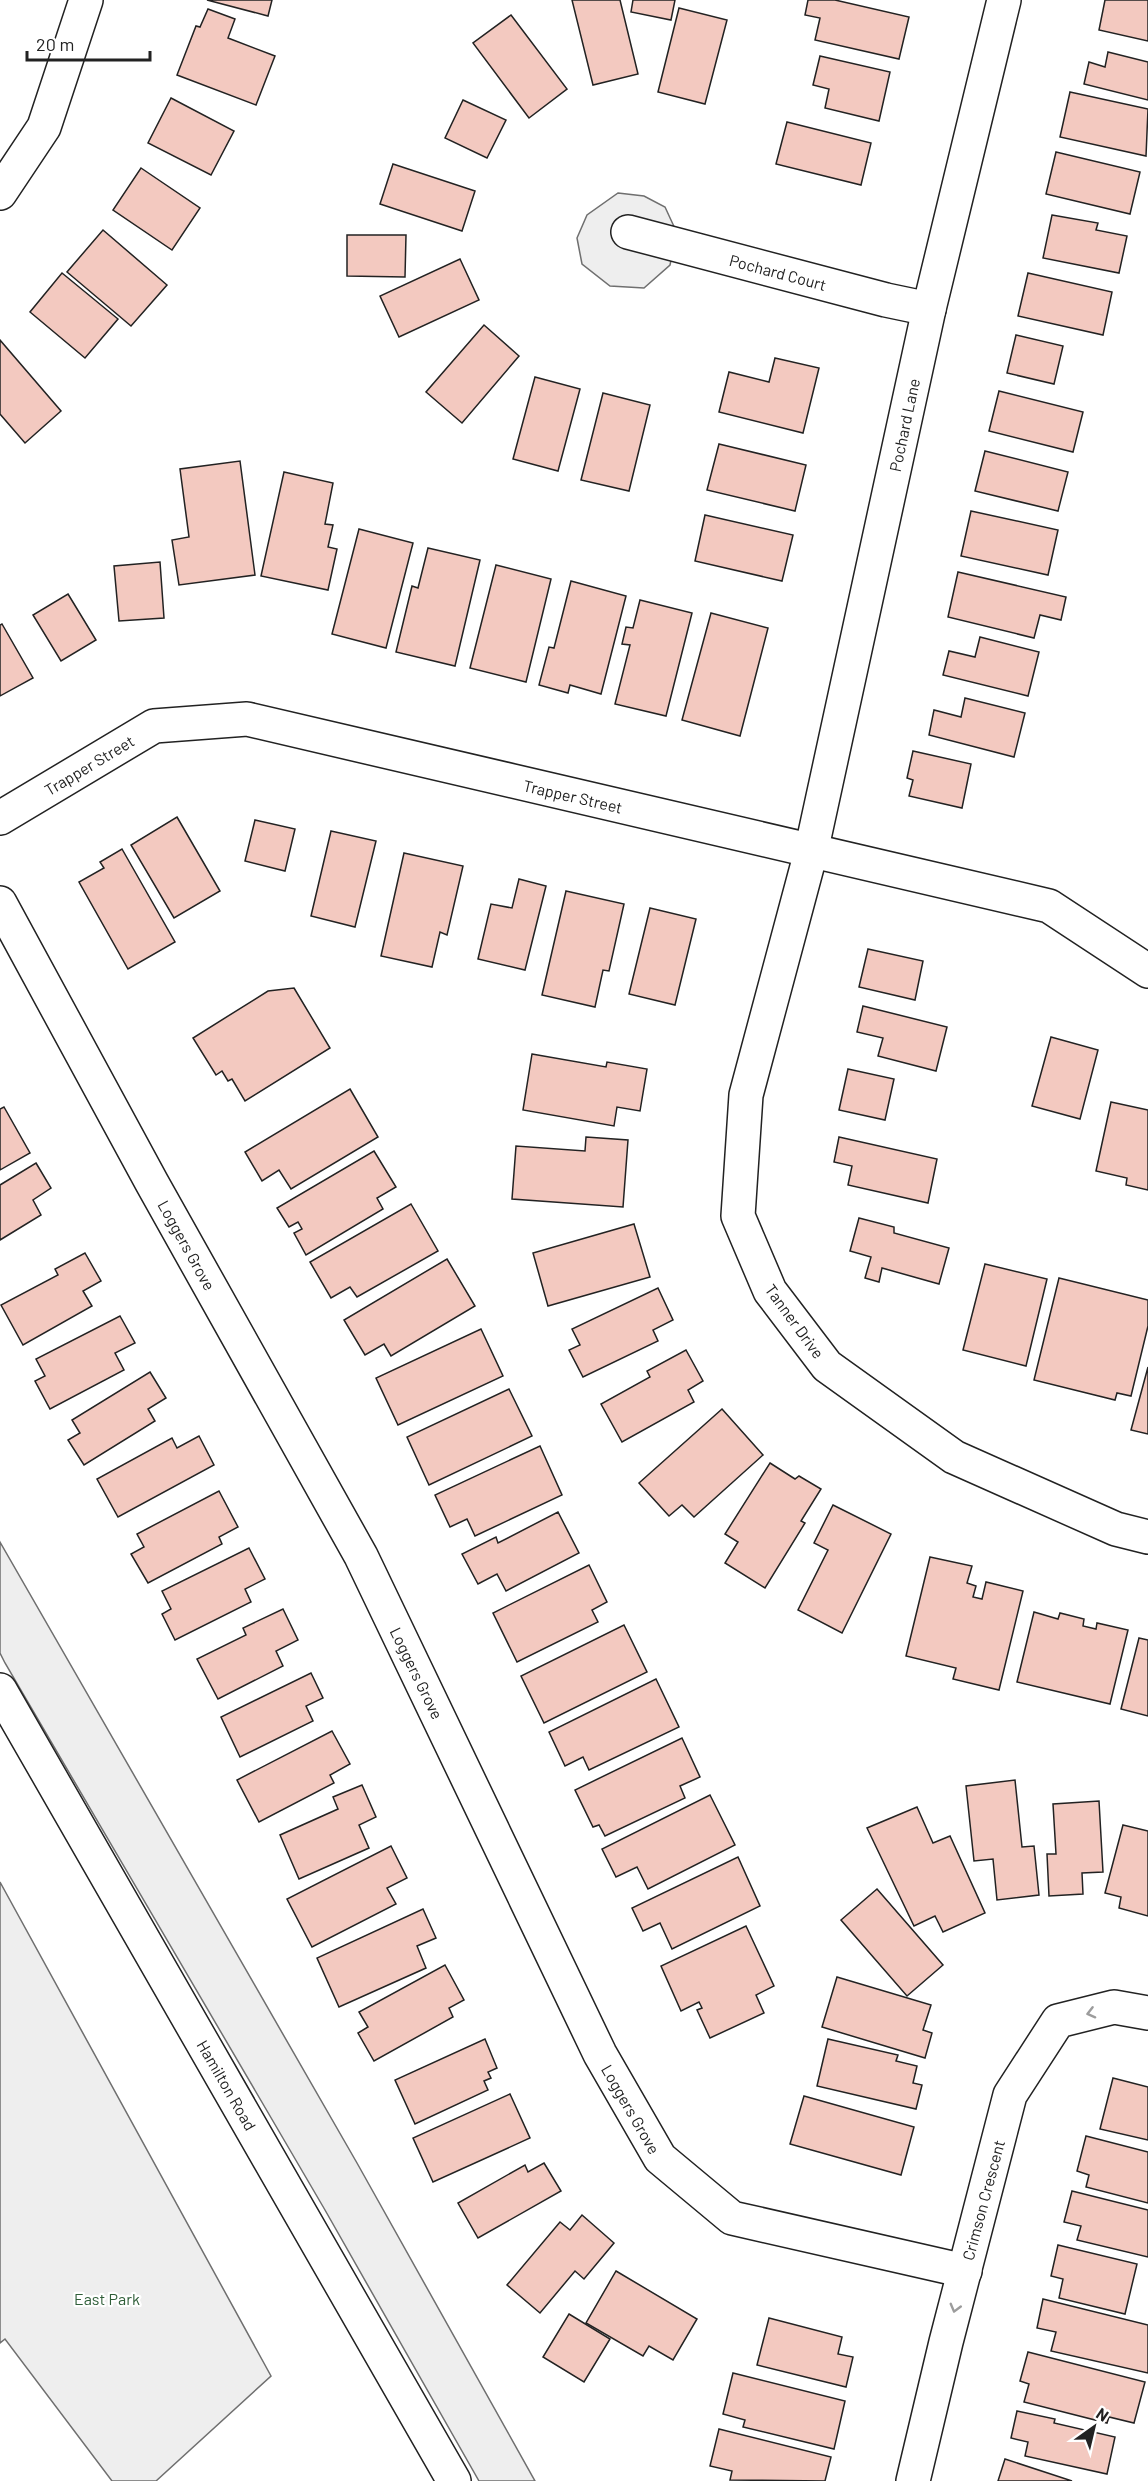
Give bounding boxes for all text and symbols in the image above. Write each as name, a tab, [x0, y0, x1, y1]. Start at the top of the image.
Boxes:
scale bar	[27, 24, 150, 62]
text: 20 m	[36, 33, 74, 55]
street label: Pochard Court	[727, 250, 829, 294]
street label: Pochard Lane	[885, 377, 923, 473]
street label: Trapper Street	[41, 731, 137, 799]
street label: Trapper Street	[522, 775, 624, 817]
street label: Loggers Grove	[154, 1197, 220, 1293]
street label: Tanner Drive	[762, 1280, 828, 1362]
street label: Loggers Grove	[387, 1624, 447, 1722]
one-way arrow	[1086, 2005, 1096, 2018]
street label: Hamilton Road	[193, 2036, 261, 2134]
street label: Loggers Grove	[598, 2061, 664, 2157]
street label: Crimson Crescent	[958, 2138, 1008, 2262]
park label: East Park	[74, 2289, 140, 2308]
one-way arrow	[950, 2302, 962, 2313]
north arrow	[1064, 2397, 1124, 2457]
text: N	[1093, 2403, 1112, 2425]

